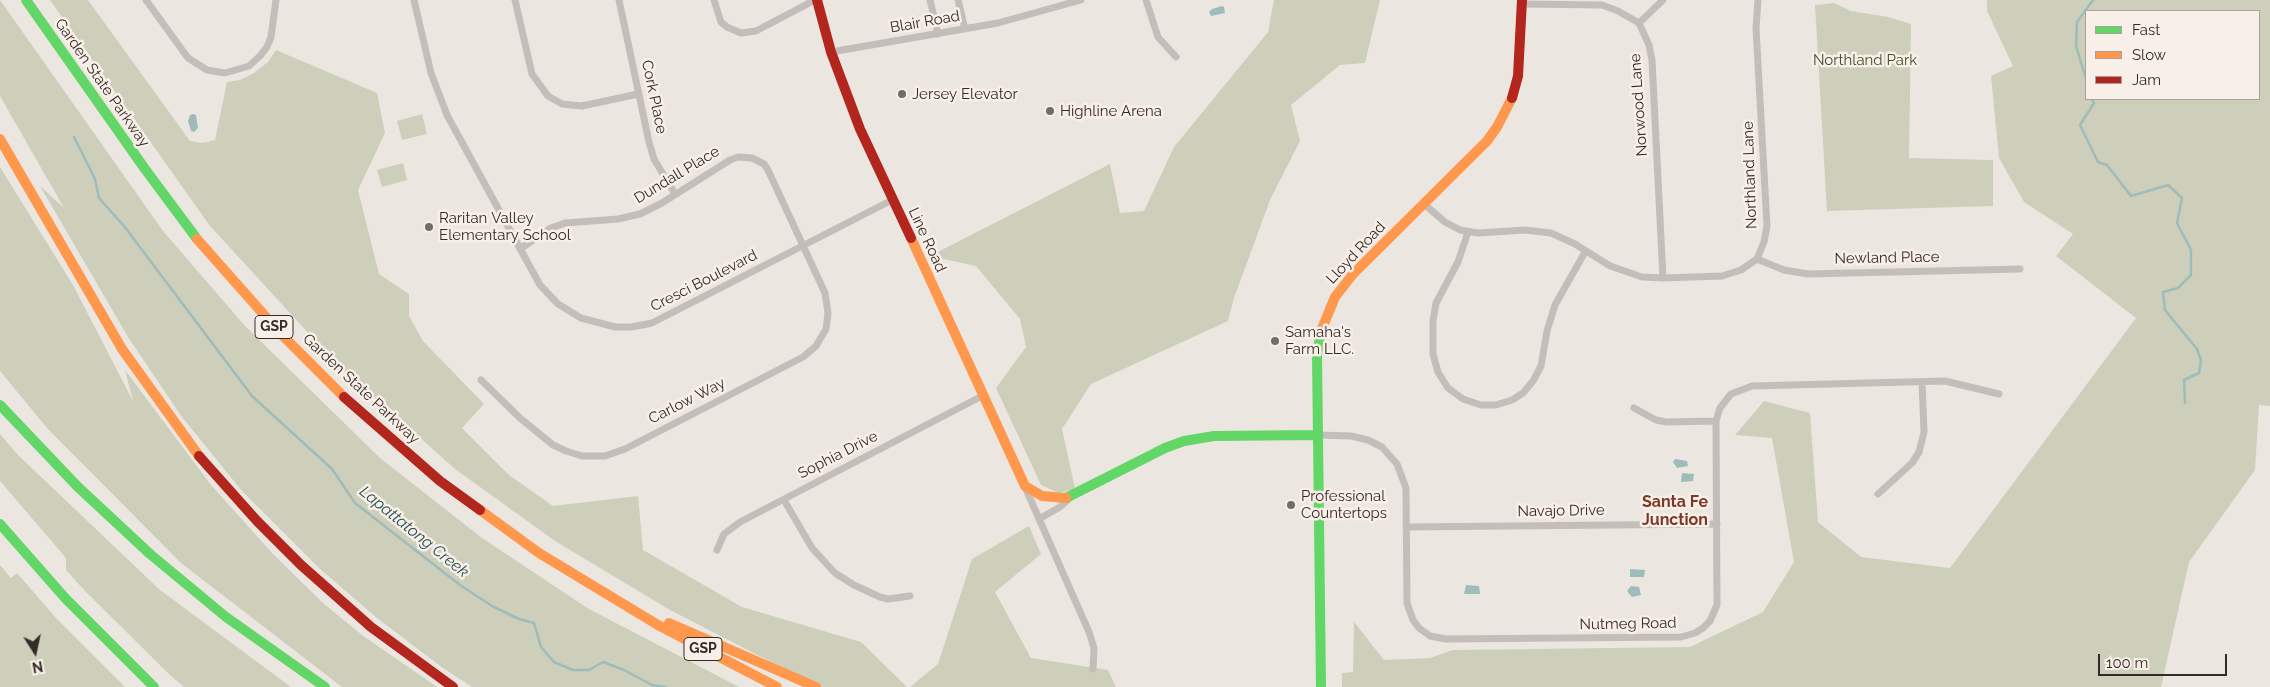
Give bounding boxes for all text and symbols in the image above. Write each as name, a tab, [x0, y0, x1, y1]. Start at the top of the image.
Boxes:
street label: Blair Road	[889, 7, 961, 37]
legend	[2085, 10, 2260, 100]
street label: Garden State Parkway	[51, 15, 153, 151]
text: Fast	[2132, 21, 2160, 39]
text: Slow	[2132, 46, 2166, 64]
park label: Northland Park	[1813, 51, 1917, 69]
street label: Norwood Lane	[1626, 53, 1652, 157]
street label: Cork Place	[637, 59, 671, 135]
text: Jam	[2132, 71, 2161, 89]
place label: Jersey Elevator	[912, 85, 1018, 103]
marker: Jersey Elevator	[896, 88, 908, 100]
place label: Highline Arena	[1060, 102, 1162, 120]
marker: Highline Arena	[1044, 105, 1056, 117]
street label: Northland Lane	[1739, 121, 1761, 229]
street label: Dundall Place	[631, 142, 723, 208]
street label: Line Road	[904, 205, 950, 275]
place label: Raritan Valley Elementary School	[439, 209, 571, 244]
street label: Lloyd Road	[1323, 218, 1389, 288]
marker: Raritan Valley Elementary School	[423, 221, 435, 233]
street label: Cresci Boulevard	[648, 246, 760, 316]
street label: Newland Place	[1834, 248, 1940, 268]
road number: GSP	[255, 316, 293, 338]
place label: Samaha's Farm LLC.	[1285, 323, 1354, 358]
street label: Garden State Parkway	[299, 330, 423, 448]
marker: Samaha's Farm LLC.	[1269, 335, 1281, 347]
street label: Carlow Way	[646, 374, 728, 428]
street label: Sophia Drive	[795, 427, 881, 483]
water label: Lapattatong Creek	[356, 482, 472, 582]
place label: Professional Countertops	[1301, 487, 1387, 522]
district label: Santa Fe Junction	[1642, 492, 1708, 530]
marker: Professional Countertops	[1285, 499, 1297, 511]
street label: Navajo Drive	[1517, 501, 1605, 521]
street label: Nutmeg Road	[1579, 614, 1677, 634]
north arrow	[10, 627, 60, 677]
road number: GSP	[684, 638, 722, 661]
scale bar	[2100, 644, 2229, 676]
text: 100 m	[2106, 654, 2148, 672]
text: N	[31, 658, 44, 676]

